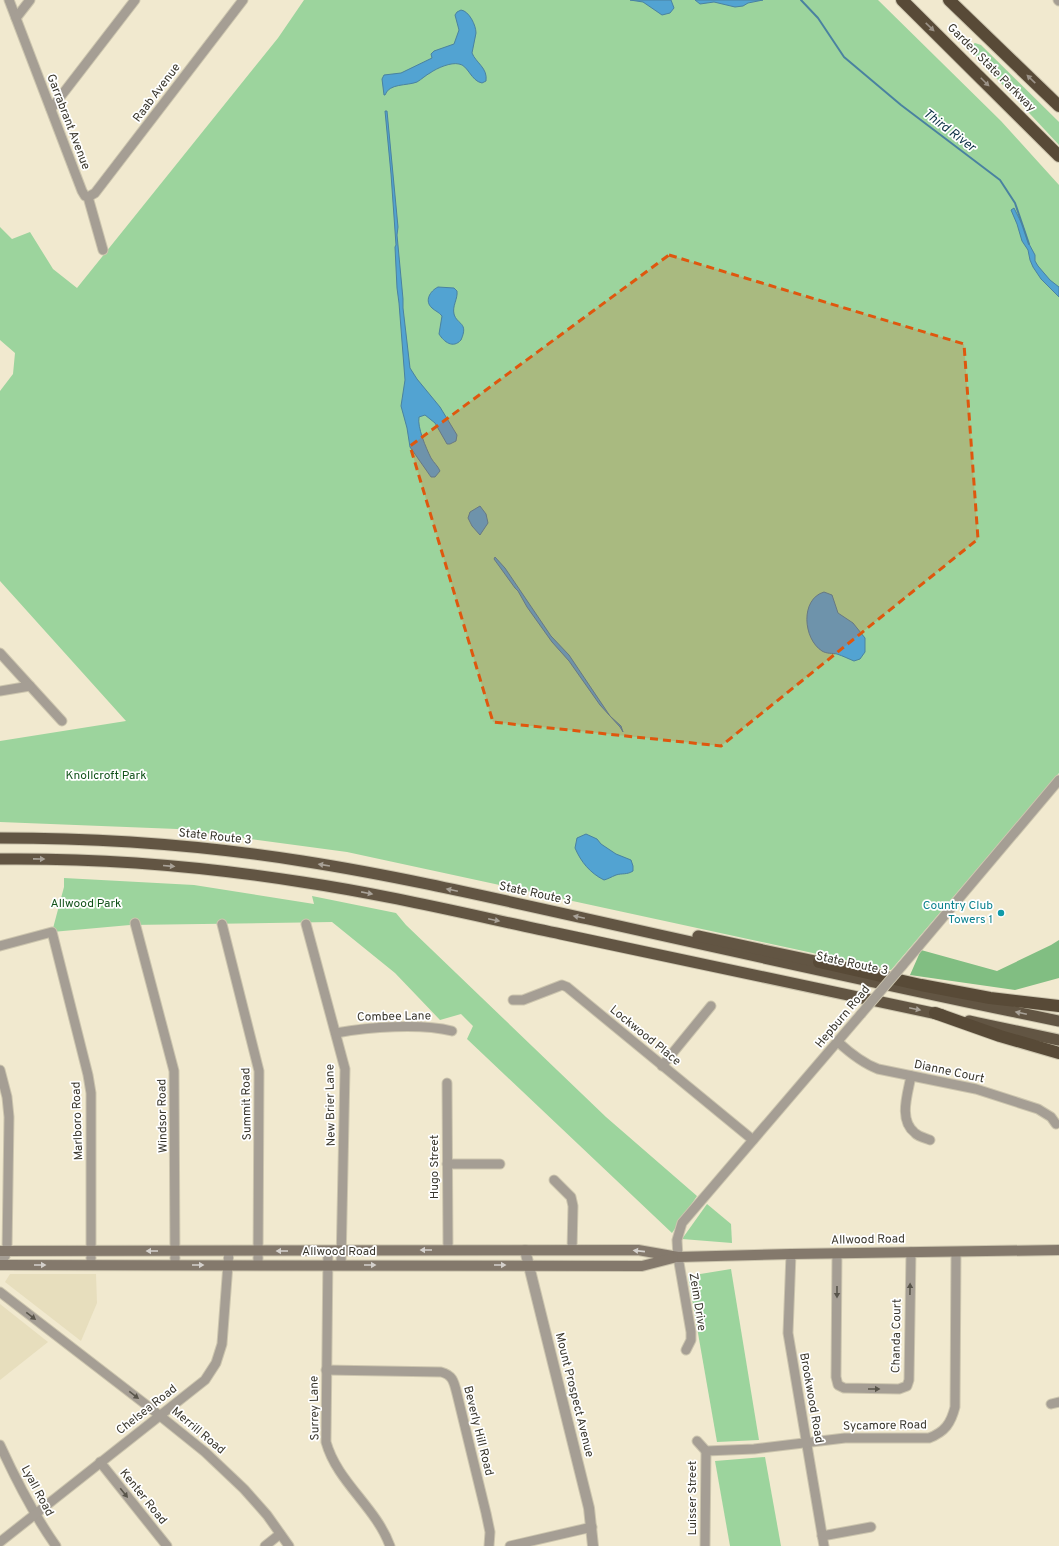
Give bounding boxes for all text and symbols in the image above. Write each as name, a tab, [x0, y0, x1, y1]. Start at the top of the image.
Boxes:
street label: Garden State Parkway	[943, 20, 1039, 116]
one-way arrow	[925, 22, 935, 32]
street label: Raab Avenue	[130, 60, 184, 126]
street label: Garrabrant Avenue	[42, 72, 94, 172]
one-way arrow	[1026, 74, 1036, 84]
one-way arrow	[980, 77, 990, 87]
water label: Third River	[920, 106, 979, 157]
park label: Knollcroft Park	[65, 768, 147, 784]
street label: State Route 3	[178, 825, 252, 849]
one-way arrow	[33, 856, 46, 862]
one-way arrow	[318, 861, 331, 867]
one-way arrow	[163, 862, 175, 869]
street label: State Route 3	[497, 879, 573, 909]
one-way arrow	[446, 886, 458, 892]
one-way arrow	[361, 890, 373, 896]
park label: Allwood Park	[50, 896, 122, 912]
place label: Country Club Towers 1	[923, 898, 993, 928]
marker: Country Club Towers 1	[996, 908, 1006, 918]
one-way arrow	[573, 914, 585, 920]
one-way arrow	[488, 917, 500, 923]
street label: State Route 3	[814, 949, 890, 979]
street label: Hepburn Road	[812, 982, 874, 1052]
street label: Lockwood Place	[606, 1002, 684, 1070]
one-way arrow	[909, 1007, 921, 1013]
street label: Combee Lane	[357, 1008, 431, 1026]
one-way arrow	[1015, 1010, 1027, 1016]
street label: Dianne Court	[912, 1057, 986, 1087]
street label: New Brier Lane	[322, 1064, 340, 1146]
street label: Summit Road	[238, 1068, 256, 1140]
street label: Windsor Road	[154, 1079, 172, 1153]
street label: Marlboro Road	[69, 1081, 87, 1161]
street label: Hugo Street	[427, 1135, 443, 1199]
street label: Allwood Road	[831, 1231, 905, 1249]
street label: Allwood Road	[302, 1244, 376, 1260]
one-way arrow	[419, 1247, 432, 1253]
one-way arrow	[145, 1248, 158, 1254]
one-way arrow	[275, 1248, 288, 1254]
one-way arrow	[633, 1248, 646, 1254]
one-way arrow	[34, 1262, 47, 1268]
one-way arrow	[192, 1262, 205, 1268]
one-way arrow	[364, 1262, 377, 1268]
one-way arrow	[494, 1262, 507, 1268]
street label: Zeim Drive	[685, 1272, 709, 1332]
one-way arrow	[907, 1282, 913, 1295]
one-way arrow	[834, 1286, 840, 1299]
street label: Chanda Court	[888, 1299, 906, 1373]
one-way arrow	[25, 1311, 36, 1320]
street label: Mount Prospect Avenue	[551, 1331, 597, 1459]
street label: Brookwood Road	[795, 1352, 827, 1444]
street label: Surrey Lane	[306, 1375, 324, 1441]
street label: Chelsea Road	[113, 1381, 181, 1439]
street label: Beverly Hill Road	[459, 1384, 497, 1478]
one-way arrow	[868, 1386, 881, 1392]
one-way arrow	[128, 1391, 139, 1399]
street label: Merrill Road	[168, 1404, 228, 1458]
street label: Sycamore Road	[843, 1417, 927, 1435]
street label: Luisser Street	[685, 1461, 701, 1535]
street label: Lyall Road	[17, 1463, 57, 1519]
street label: Kenter Road	[116, 1466, 170, 1528]
one-way arrow	[120, 1487, 129, 1498]

